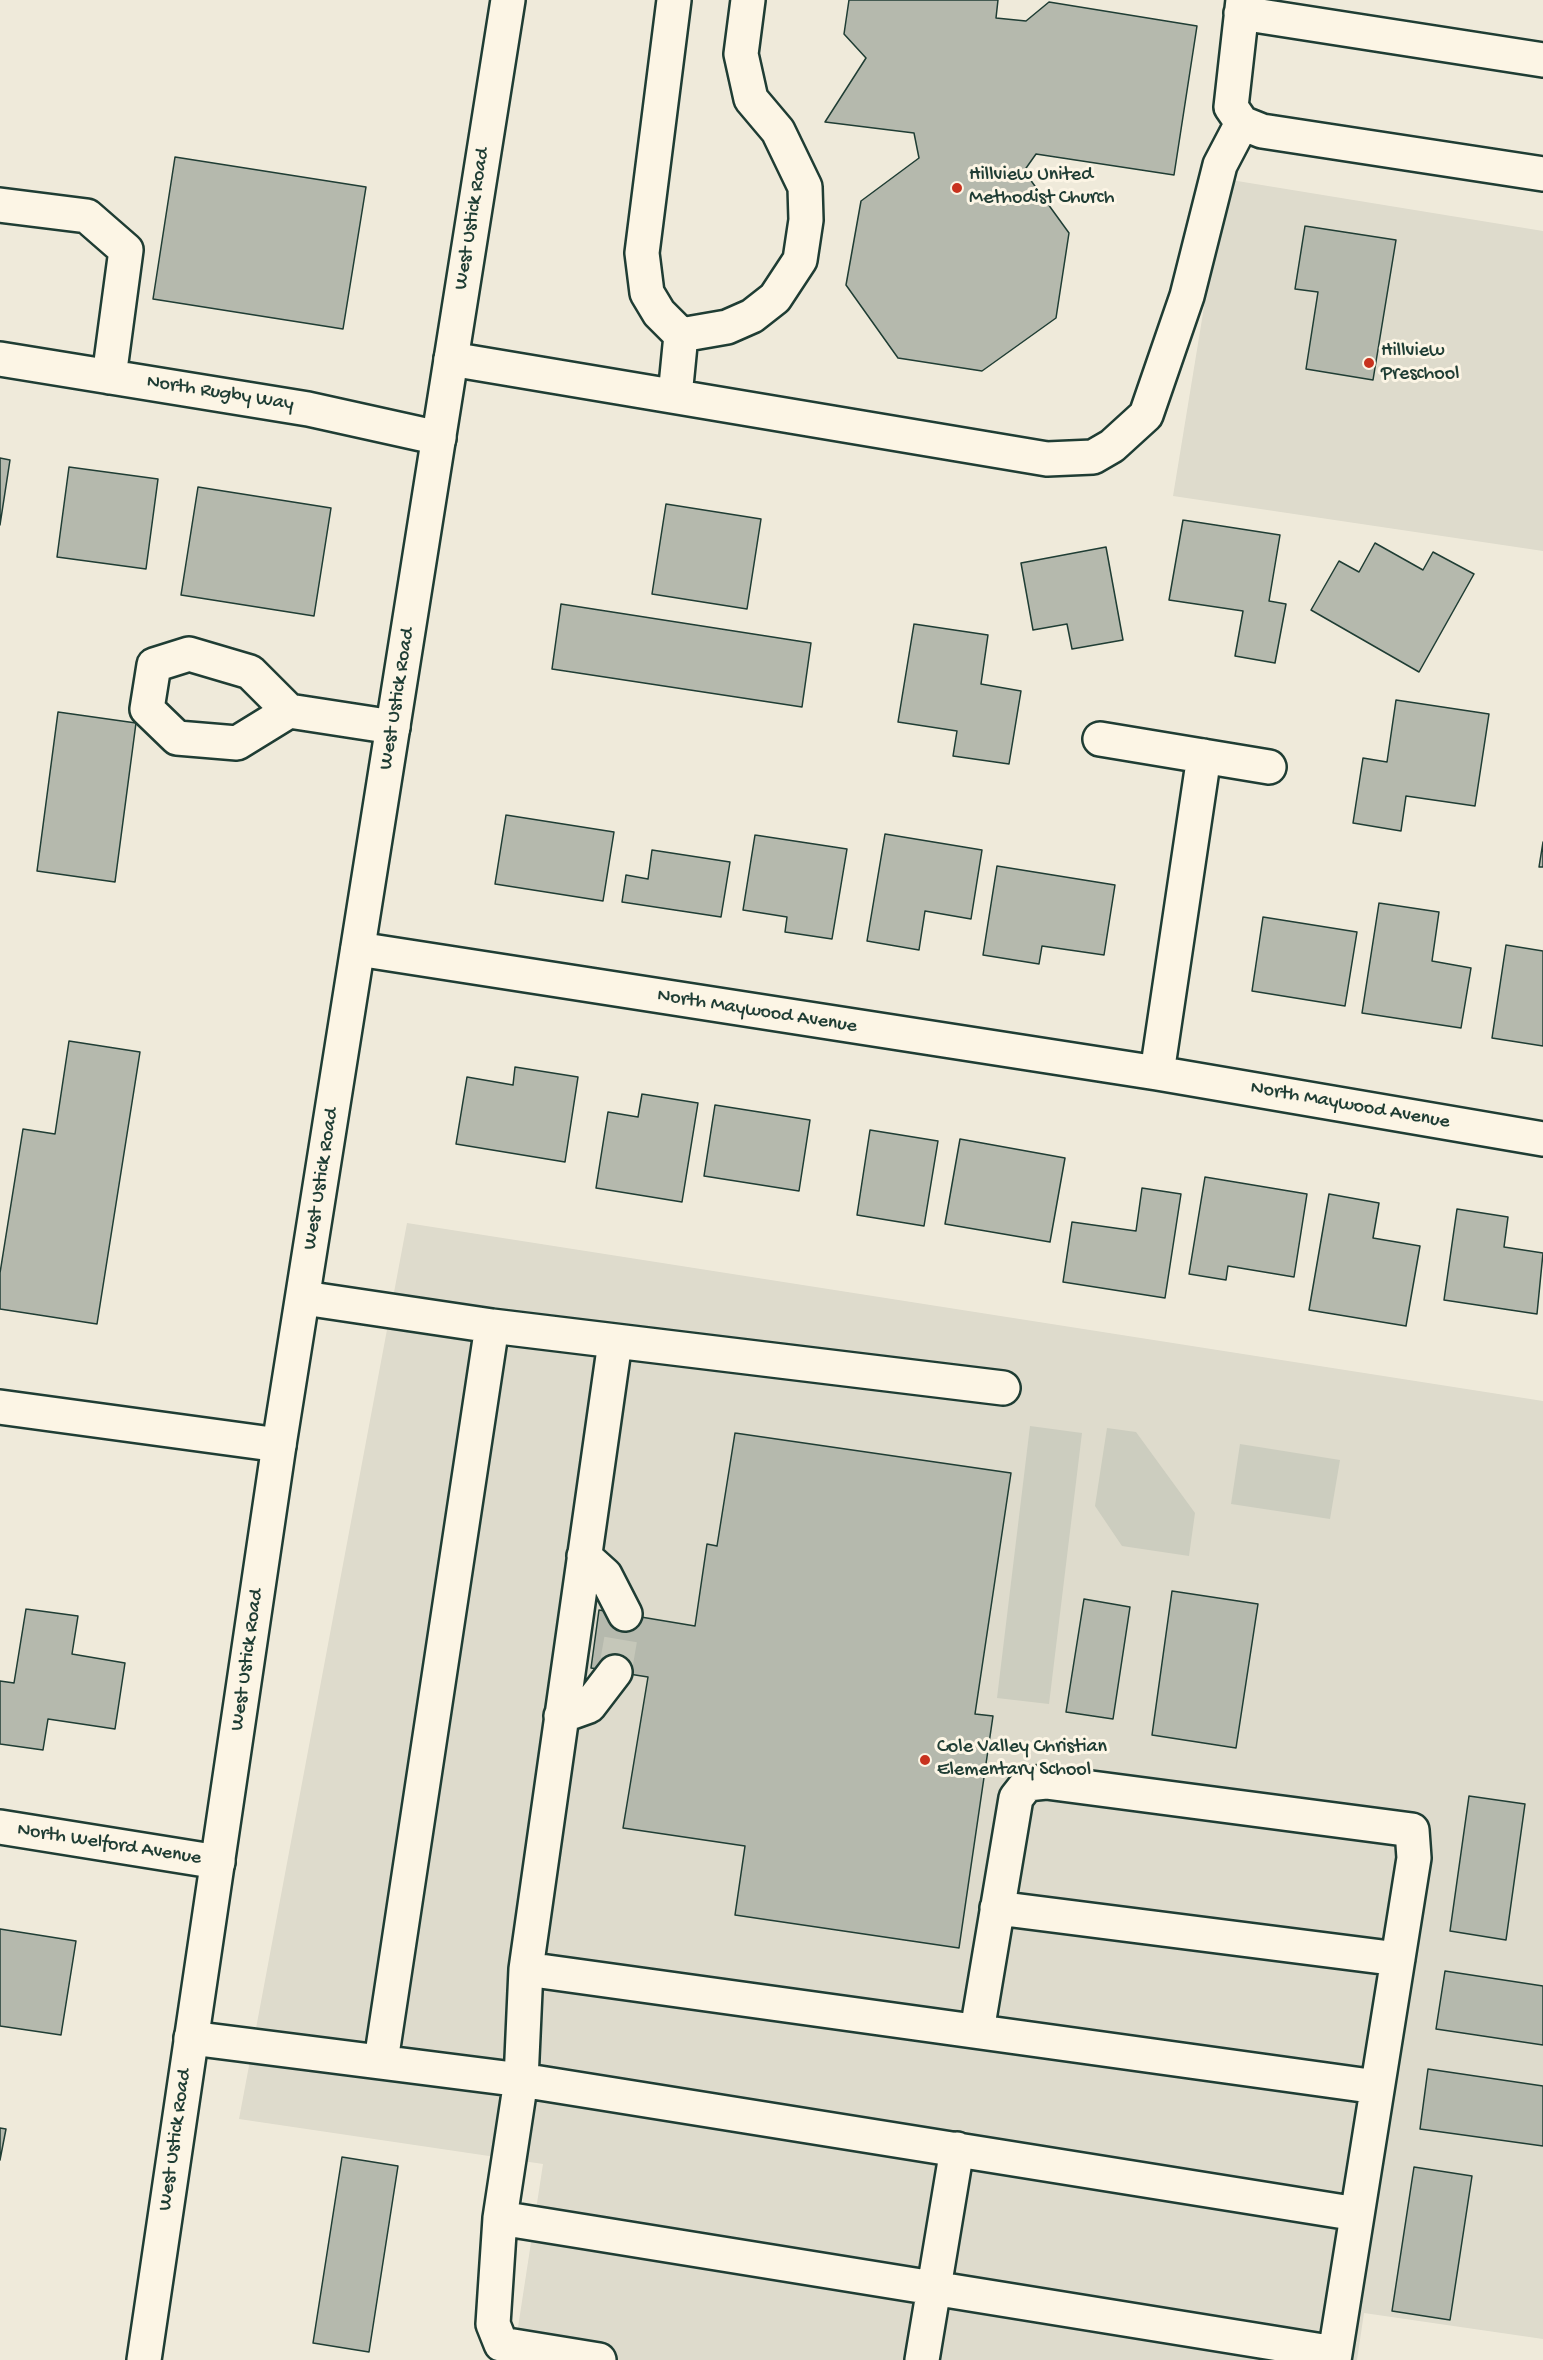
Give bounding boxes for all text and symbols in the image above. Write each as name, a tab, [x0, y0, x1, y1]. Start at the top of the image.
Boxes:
street label: West Ustick Road	[450, 146, 496, 292]
place label: Hillview United Methodist Church	[969, 164, 1114, 211]
marker: Hillview United Methodist Church	[950, 181, 964, 195]
place label: Hillview Preschool	[1381, 340, 1460, 387]
marker: Hillview Preschool	[1362, 356, 1376, 370]
street label: North Rugby Way	[145, 371, 295, 417]
street label: West Ustick Road	[375, 626, 421, 772]
street label: North Maywood Avenue	[655, 984, 859, 1040]
street label: North Maywood Avenue	[1249, 1077, 1451, 1135]
street label: West Ustick Road	[299, 1106, 345, 1252]
street label: West Ustick Road	[226, 1587, 270, 1733]
place label: Cole Valley Christian Elementary School	[937, 1736, 1107, 1783]
marker: Cole Valley Christian Elementary School	[918, 1753, 932, 1767]
street label: North Welford Avenue	[15, 1819, 203, 1871]
street label: West Ustick Road	[154, 2067, 198, 2213]

